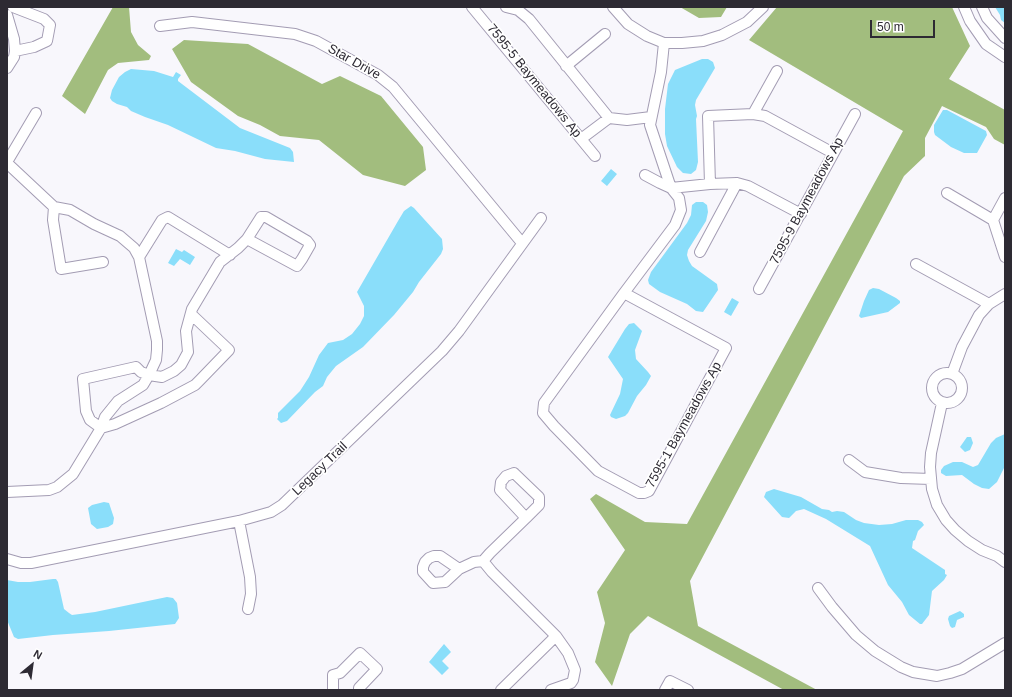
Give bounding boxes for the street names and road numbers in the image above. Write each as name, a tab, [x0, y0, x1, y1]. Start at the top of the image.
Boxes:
street label: 7595-5 Baymeadows Ap	[483, 21, 585, 141]
street label: Star Drive	[325, 41, 383, 83]
street label: 7595-9 Baymeadows Ap	[767, 135, 847, 267]
street label: 7595-1 Baymeadows Ap	[643, 359, 725, 491]
street label: Legacy Trail	[289, 439, 351, 499]

